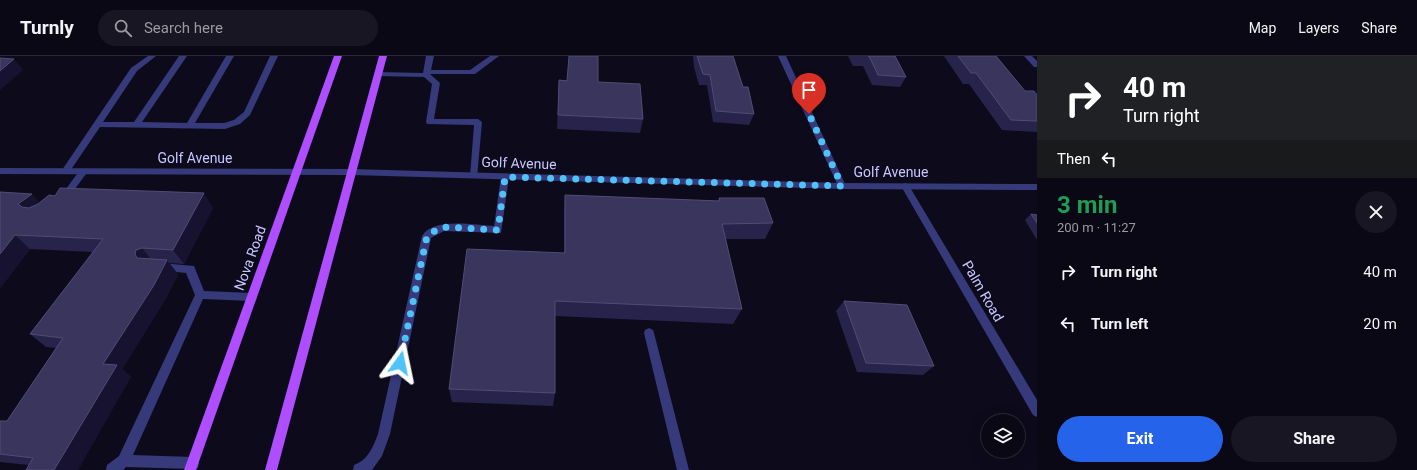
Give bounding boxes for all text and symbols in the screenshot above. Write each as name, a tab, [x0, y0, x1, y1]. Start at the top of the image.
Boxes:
search box	[98, 10, 378, 46]
text: Turnly	[20, 16, 74, 39]
icon: search	[112, 17, 134, 39]
text: Search here	[144, 19, 223, 37]
text: Map	[1249, 20, 1276, 36]
text: Layers	[1298, 20, 1339, 36]
text: Share	[1361, 20, 1397, 36]
text: 40 m	[1123, 71, 1186, 104]
icon: right	[1057, 72, 1109, 124]
pin	[792, 73, 826, 114]
icon: arrive	[798, 79, 820, 101]
text: Turn right	[1123, 105, 1200, 126]
icon: left	[1098, 148, 1120, 170]
street label: Golf Avenue	[157, 150, 233, 166]
text: Then	[1057, 150, 1090, 168]
street label: Golf Avenue	[481, 154, 557, 172]
street label: Golf Avenue	[853, 164, 929, 180]
text: 3 min	[1057, 191, 1117, 219]
button: close	[1355, 191, 1397, 233]
text: 200 m · 11:27	[1057, 220, 1136, 235]
street label: Nova Road	[231, 223, 269, 293]
street label: Palm Road	[959, 258, 1007, 324]
icon: right	[1057, 261, 1079, 283]
text: Turn right	[1091, 263, 1157, 281]
text: 40 m	[1363, 263, 1397, 281]
icon: left	[1057, 313, 1079, 335]
text: Turn left	[1091, 315, 1148, 333]
text: 20 m	[1363, 315, 1397, 333]
position arrow	[379, 342, 421, 384]
map controls	[981, 414, 1025, 458]
button: layers	[981, 414, 1025, 458]
button: Exit	[1057, 416, 1223, 462]
button: Share	[1231, 416, 1397, 462]

